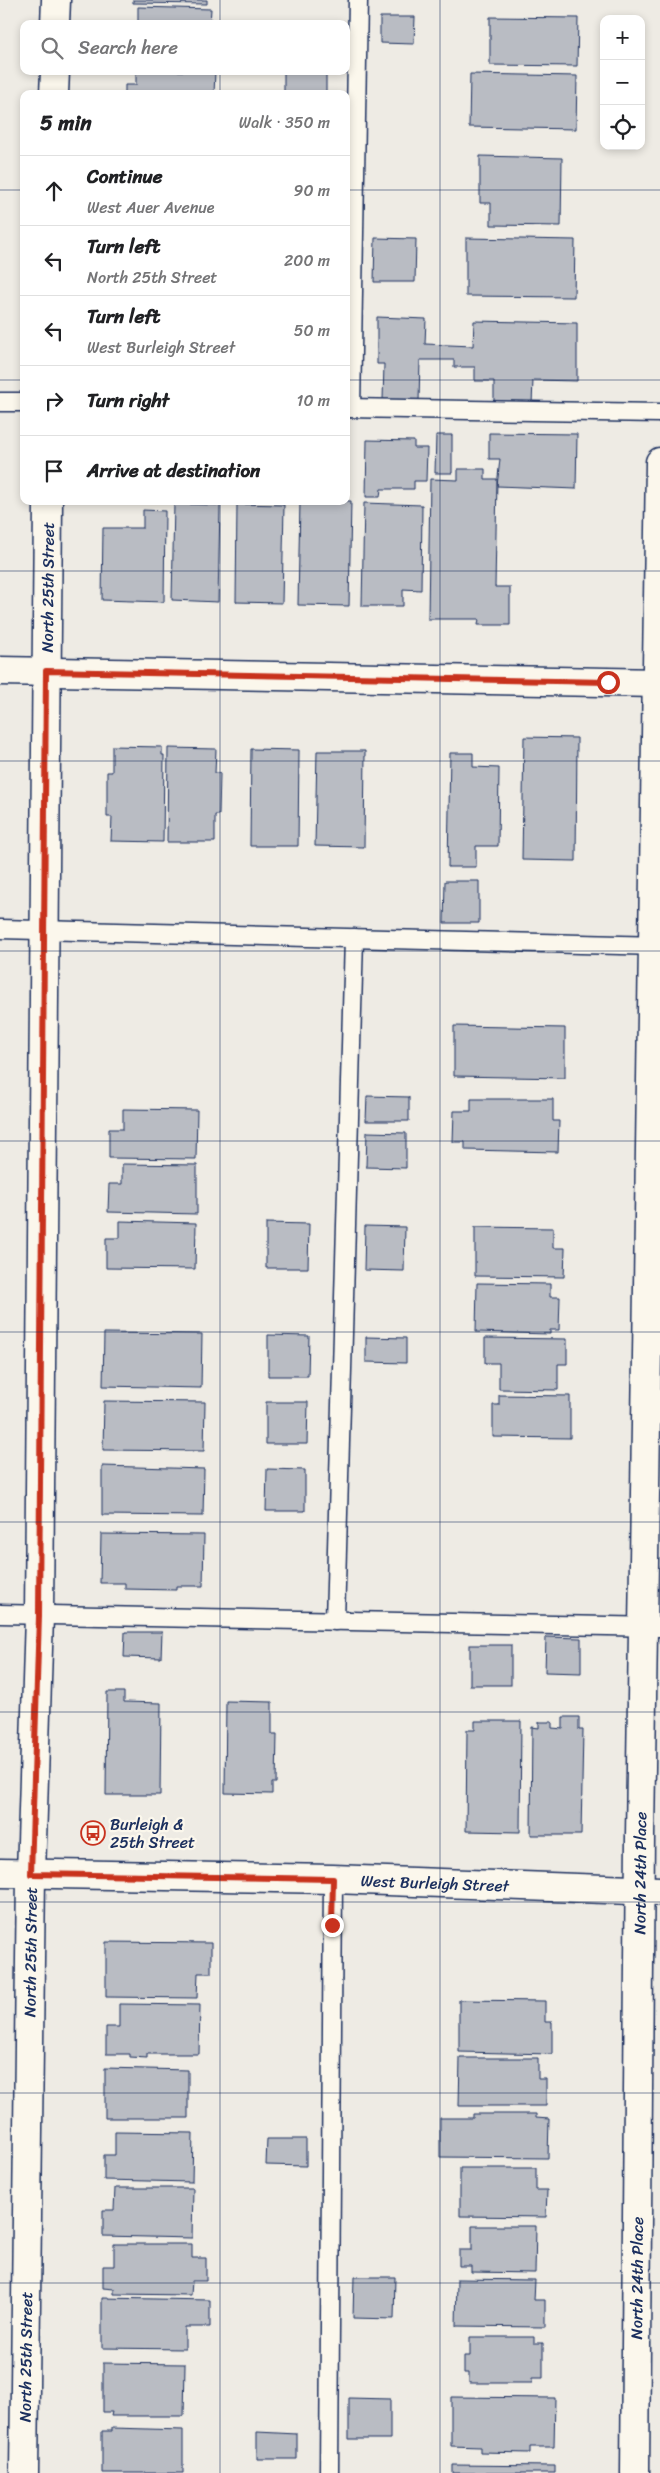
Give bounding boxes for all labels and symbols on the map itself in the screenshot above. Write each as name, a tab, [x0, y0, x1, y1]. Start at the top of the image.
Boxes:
street label: North 25th Street	[32, 522, 62, 653]
route start	[597, 671, 620, 694]
place label: Burleigh & 25th Street	[110, 1810, 195, 1857]
street label: North 24th Place	[625, 1811, 655, 1934]
bus stop icon: Burleigh & 25th Street	[80, 1820, 106, 1846]
street label: West Burleigh Street	[360, 1866, 510, 1900]
street label: North 25th Street	[15, 1887, 45, 2017]
route end	[321, 1914, 344, 1937]
street label: North 24th Place	[622, 2217, 652, 2339]
street label: North 25th Street	[10, 2292, 41, 2422]

